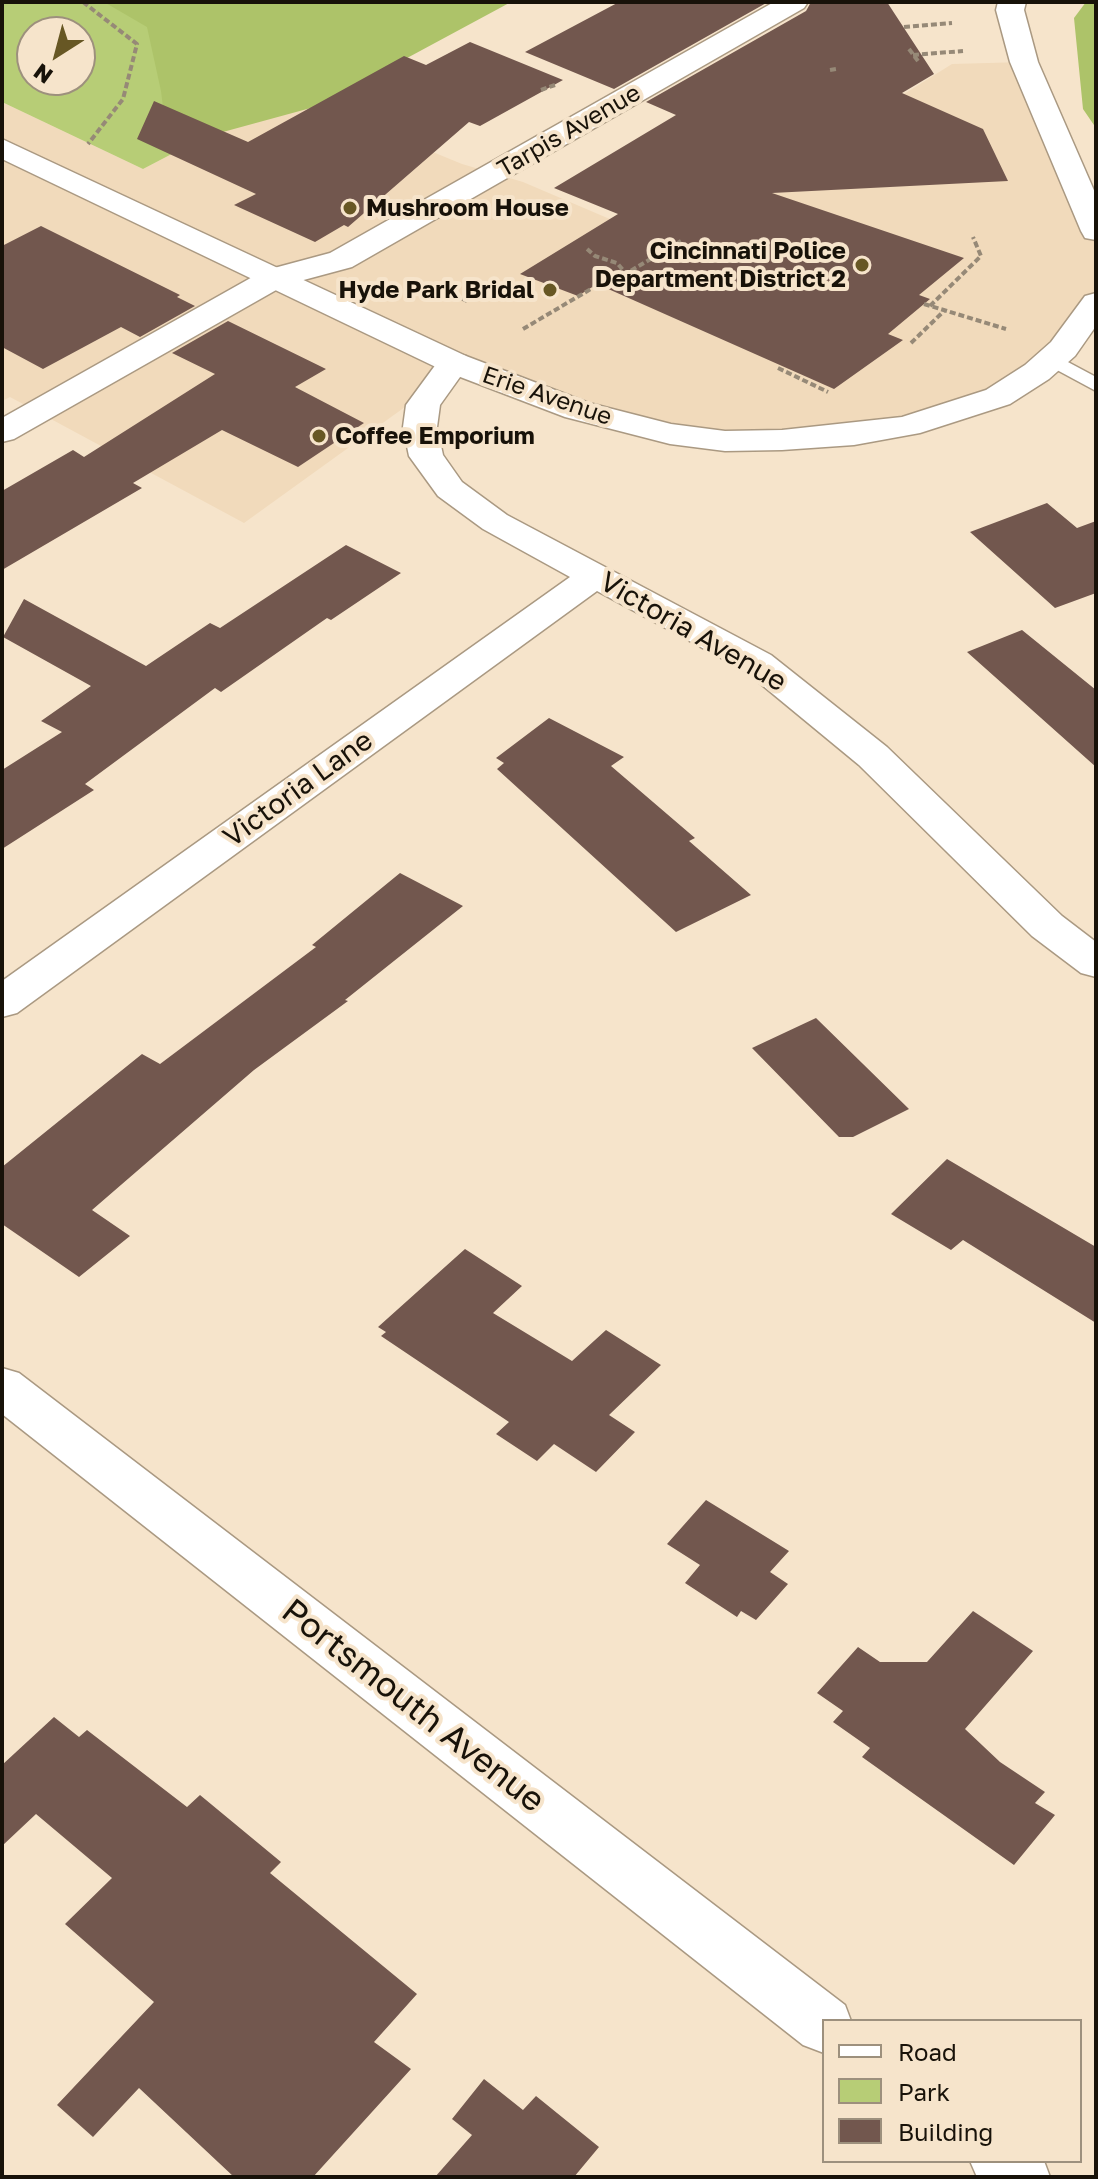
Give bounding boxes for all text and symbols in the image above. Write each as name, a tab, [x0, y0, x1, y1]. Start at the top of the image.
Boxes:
north arrow	[16, 16, 96, 96]
text: N	[28, 58, 57, 90]
street label: Tarpis Avenue	[492, 78, 646, 184]
place label: Mushroom House	[366, 194, 569, 222]
marker: Mushroom House	[341, 199, 359, 217]
place label: Cincinnati Police Department District 2	[595, 237, 846, 293]
marker: Cincinnati Police Department District 2	[853, 256, 871, 274]
place label: Hyde Park Bridal	[338, 276, 534, 304]
marker: Hyde Park Bridal	[541, 281, 559, 299]
street label: Erie Avenue	[478, 360, 616, 432]
place label: Coffee Emporium	[335, 422, 535, 450]
marker: Coffee Emporium	[310, 427, 328, 445]
street label: Victoria Avenue	[594, 565, 792, 699]
street label: Victoria Lane	[217, 724, 379, 854]
street label: Portsmouth Avenue	[274, 1591, 552, 1821]
legend	[822, 2019, 1082, 2163]
text: Road	[898, 2037, 957, 2066]
text: Park	[898, 2077, 950, 2106]
text: Building	[898, 2117, 993, 2146]

